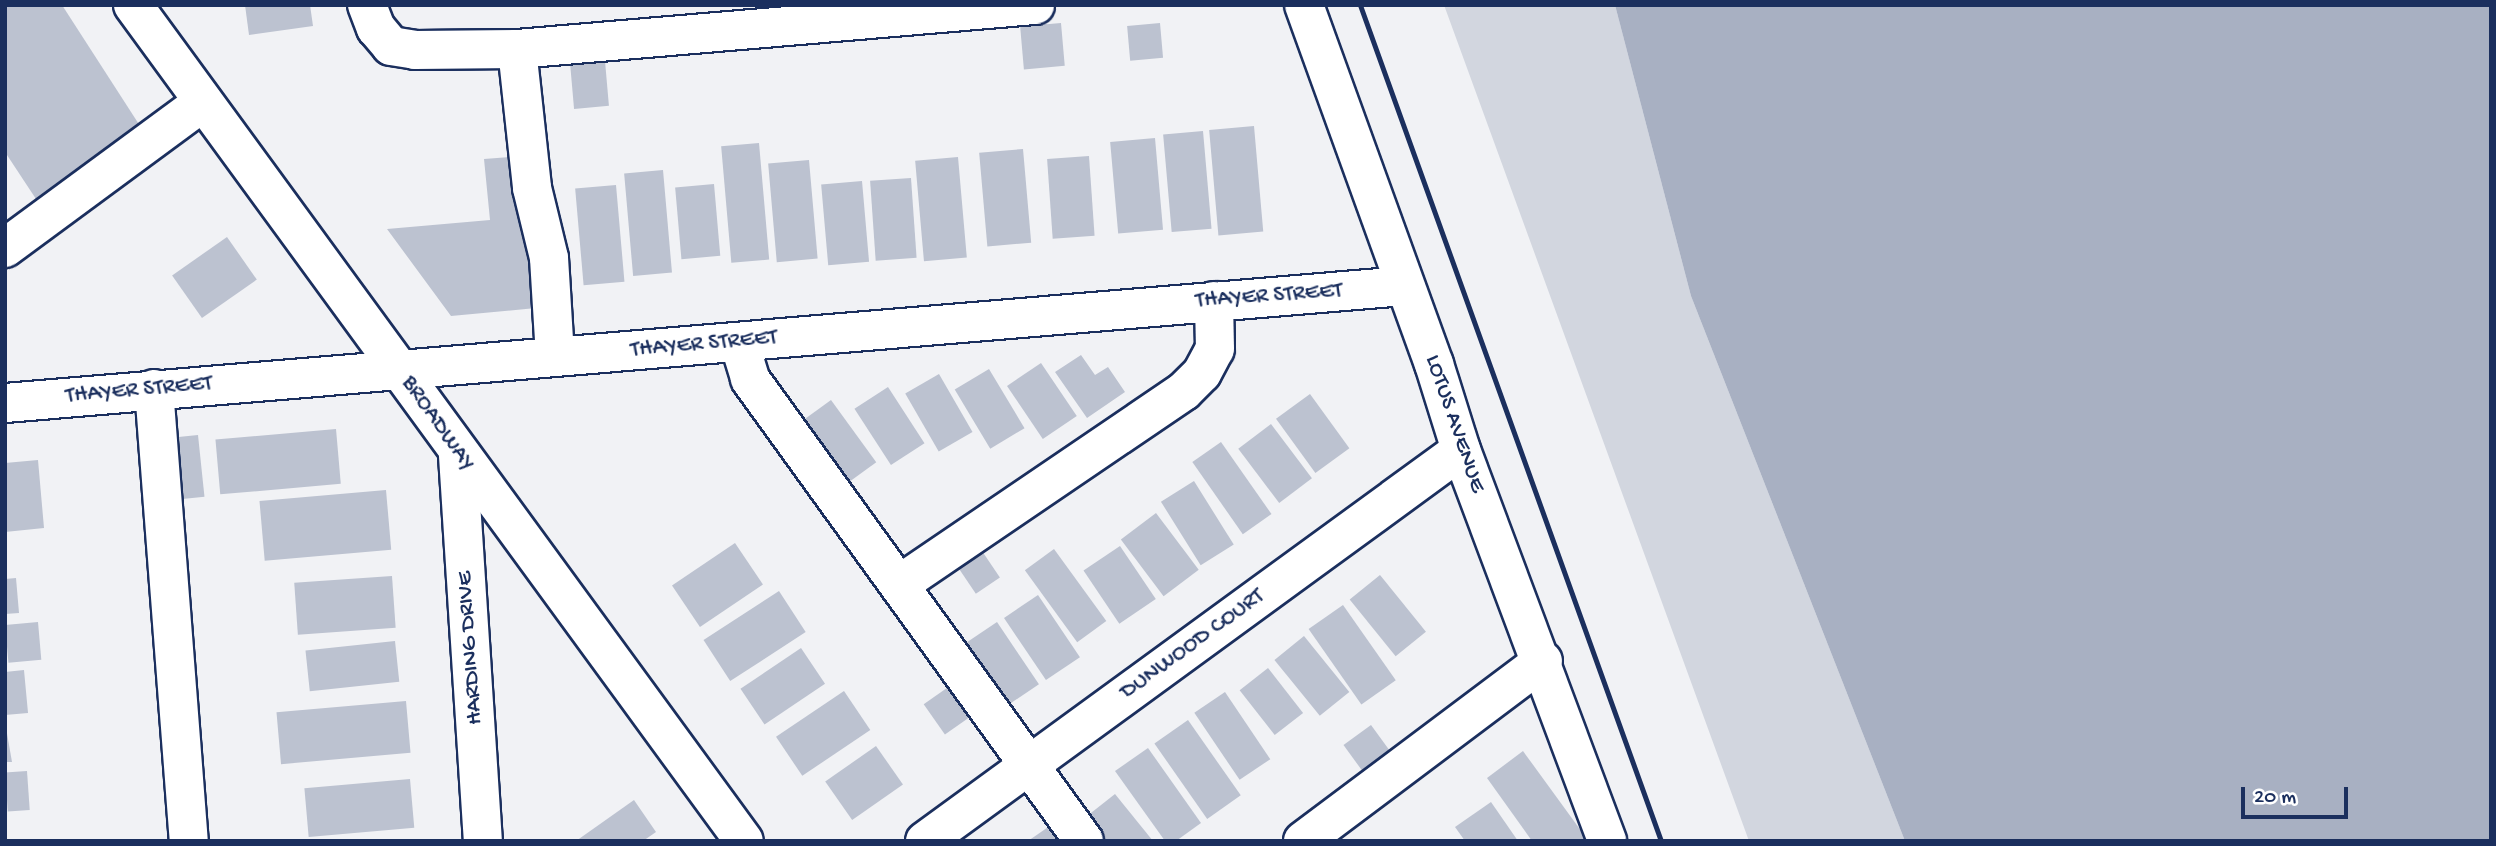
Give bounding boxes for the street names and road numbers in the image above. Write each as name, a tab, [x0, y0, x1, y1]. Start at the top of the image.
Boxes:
street label: THAYER STREET	[1195, 278, 1343, 316]
street label: THAYER STREET	[630, 325, 778, 365]
street label: LOTUS AVENUE	[1418, 352, 1490, 496]
street label: THAYER STREET	[65, 371, 213, 411]
street label: BROADWAY	[394, 371, 480, 477]
street label: HARDING DRIVE	[452, 570, 490, 726]
street label: DUNWOOD COURT	[1116, 583, 1270, 707]

